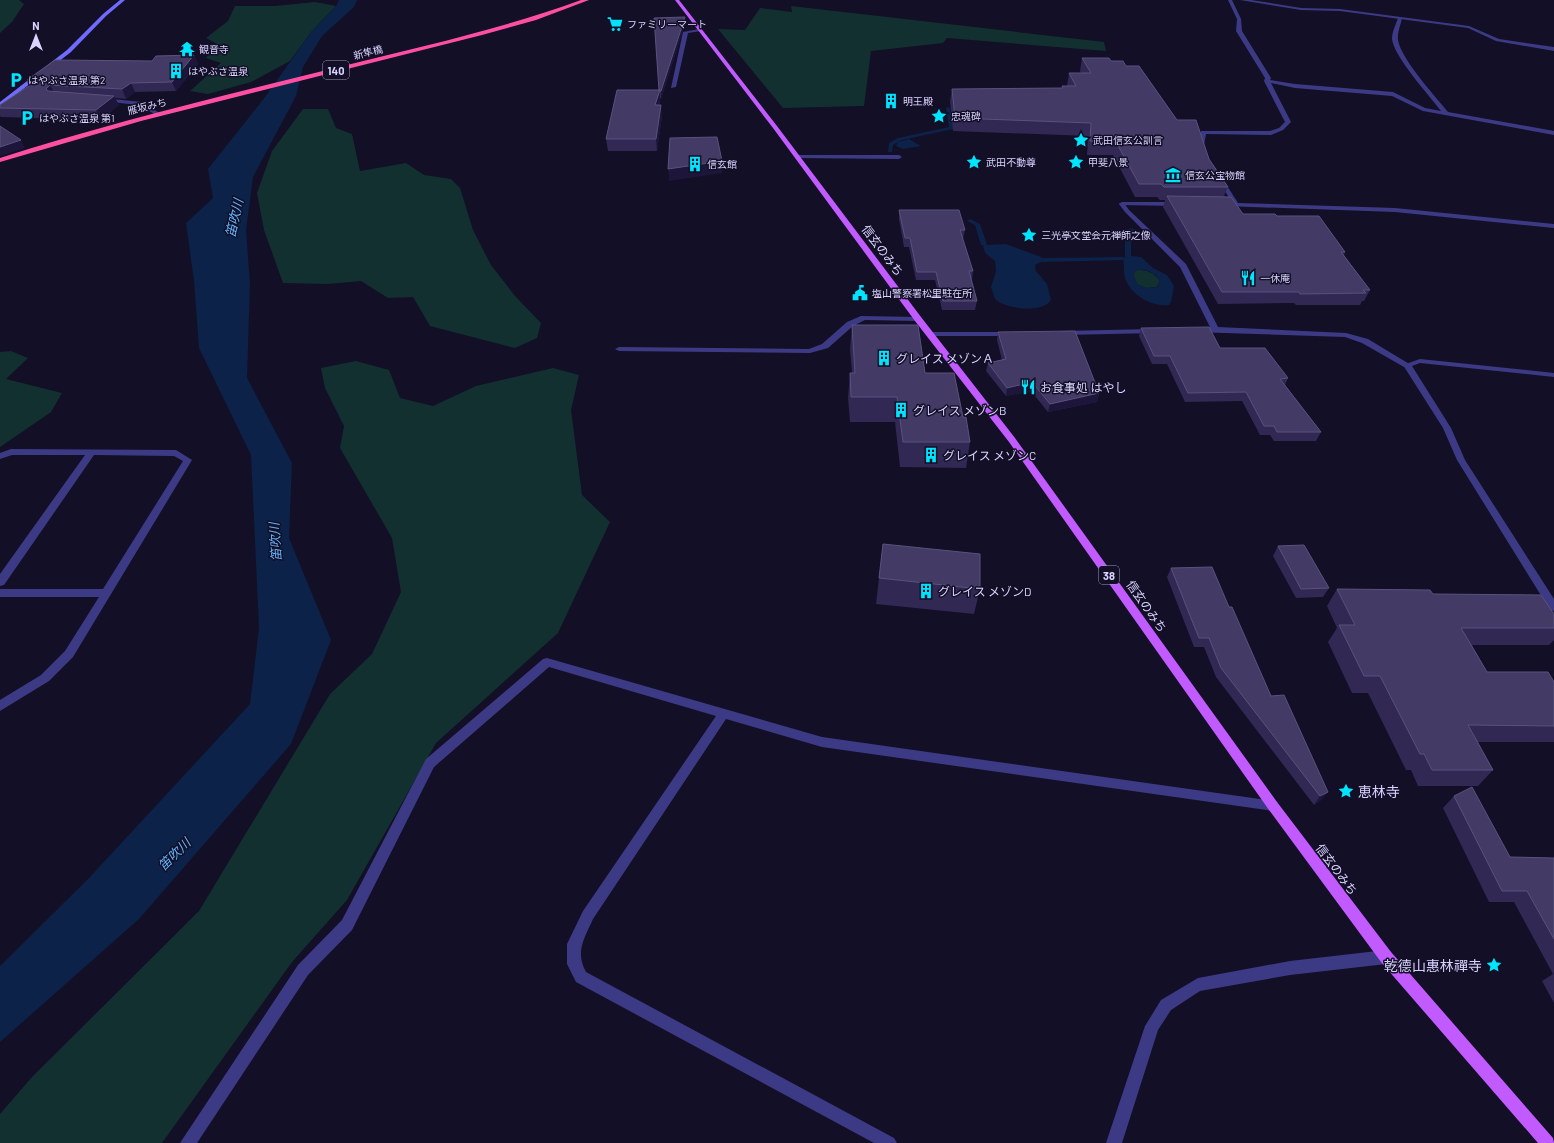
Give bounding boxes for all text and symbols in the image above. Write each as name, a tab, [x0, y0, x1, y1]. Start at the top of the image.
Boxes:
supermarket icon: ファミリーマート	[606, 15, 624, 33]
north arrow	[16, 16, 56, 56]
place label: ファミリーマート	[627, 18, 707, 30]
text: N	[32, 19, 40, 32]
temple icon: 観音寺	[178, 40, 196, 58]
place label: 観音寺	[199, 43, 229, 55]
street label: 新隼橋	[352, 43, 384, 61]
road number: 140	[323, 61, 349, 79]
building icon: はやぶさ温泉	[167, 62, 185, 80]
place label: はやぶさ温泉	[188, 65, 249, 77]
parking icon: はやぶさ温泉 第2	[7, 71, 25, 89]
place label: はやぶさ温泉 第2	[28, 74, 105, 86]
building icon: 明王殿	[882, 92, 900, 110]
street label: 雁坂みち	[126, 95, 168, 117]
place label: 明王殿	[903, 95, 933, 107]
place icon: 忠魂碑	[930, 107, 948, 125]
parking icon: はやぶさ温泉 第1	[18, 109, 36, 127]
place label: 忠魂碑	[951, 110, 981, 122]
place label: はやぶさ温泉 第1	[39, 112, 115, 124]
place icon: 武田信玄公訓言	[1072, 131, 1090, 149]
place label: 武田信玄公訓言	[1093, 134, 1163, 146]
place icon: 武田不動尊	[965, 153, 983, 171]
place icon: 甲斐八景	[1067, 153, 1085, 171]
building icon: 信玄館	[686, 155, 704, 173]
place label: 武田不動尊	[986, 156, 1036, 168]
place label: 甲斐八景	[1088, 156, 1128, 168]
place label: 信玄館	[707, 158, 737, 170]
museum icon: 信玄公宝物館	[1164, 166, 1182, 184]
place label: 信玄公宝物館	[1185, 169, 1245, 181]
water label: 笛吹川	[222, 195, 247, 239]
street label: 信玄のみち	[859, 222, 907, 278]
place icon: 三光亭文堂会元禅師之像	[1020, 226, 1038, 244]
place label: 三光亭文堂会元禅師之像	[1041, 229, 1151, 241]
restaurant icon: 一休庵	[1239, 269, 1257, 287]
place label: 一休庵	[1260, 272, 1290, 284]
public building icon: 塩山警察署松里駐在所	[851, 284, 869, 302]
place label: 塩山警察署松里駐在所	[872, 287, 972, 299]
building icon: グレイス メゾンＡ	[875, 349, 893, 367]
place label: グレイス メゾンＡ	[896, 351, 994, 365]
restaurant icon: お食事処 はやし	[1019, 378, 1037, 396]
place label: お食事処 はやし	[1040, 380, 1126, 394]
building icon: グレイス メゾンB	[892, 401, 910, 419]
place label: グレイス メゾンB	[913, 403, 1007, 417]
building icon: グレイス メゾンC	[922, 446, 940, 464]
place label: グレイス メゾンC	[943, 448, 1036, 462]
water label: 笛吹川	[266, 520, 284, 562]
road number: 38	[1099, 566, 1119, 584]
street label: 信玄のみち	[1124, 577, 1170, 635]
building icon: グレイス メゾンD	[917, 582, 935, 600]
place label: グレイス メゾンD	[938, 584, 1031, 598]
place icon: 恵林寺	[1337, 782, 1355, 800]
place label: 恵林寺	[1358, 783, 1400, 800]
water label: 笛吹川	[155, 833, 195, 873]
street label: 信玄のみち	[1313, 841, 1361, 897]
place icon: 乾德山惠林禪寺	[1485, 956, 1503, 974]
place label: 乾德山惠林禪寺	[1384, 957, 1482, 974]

